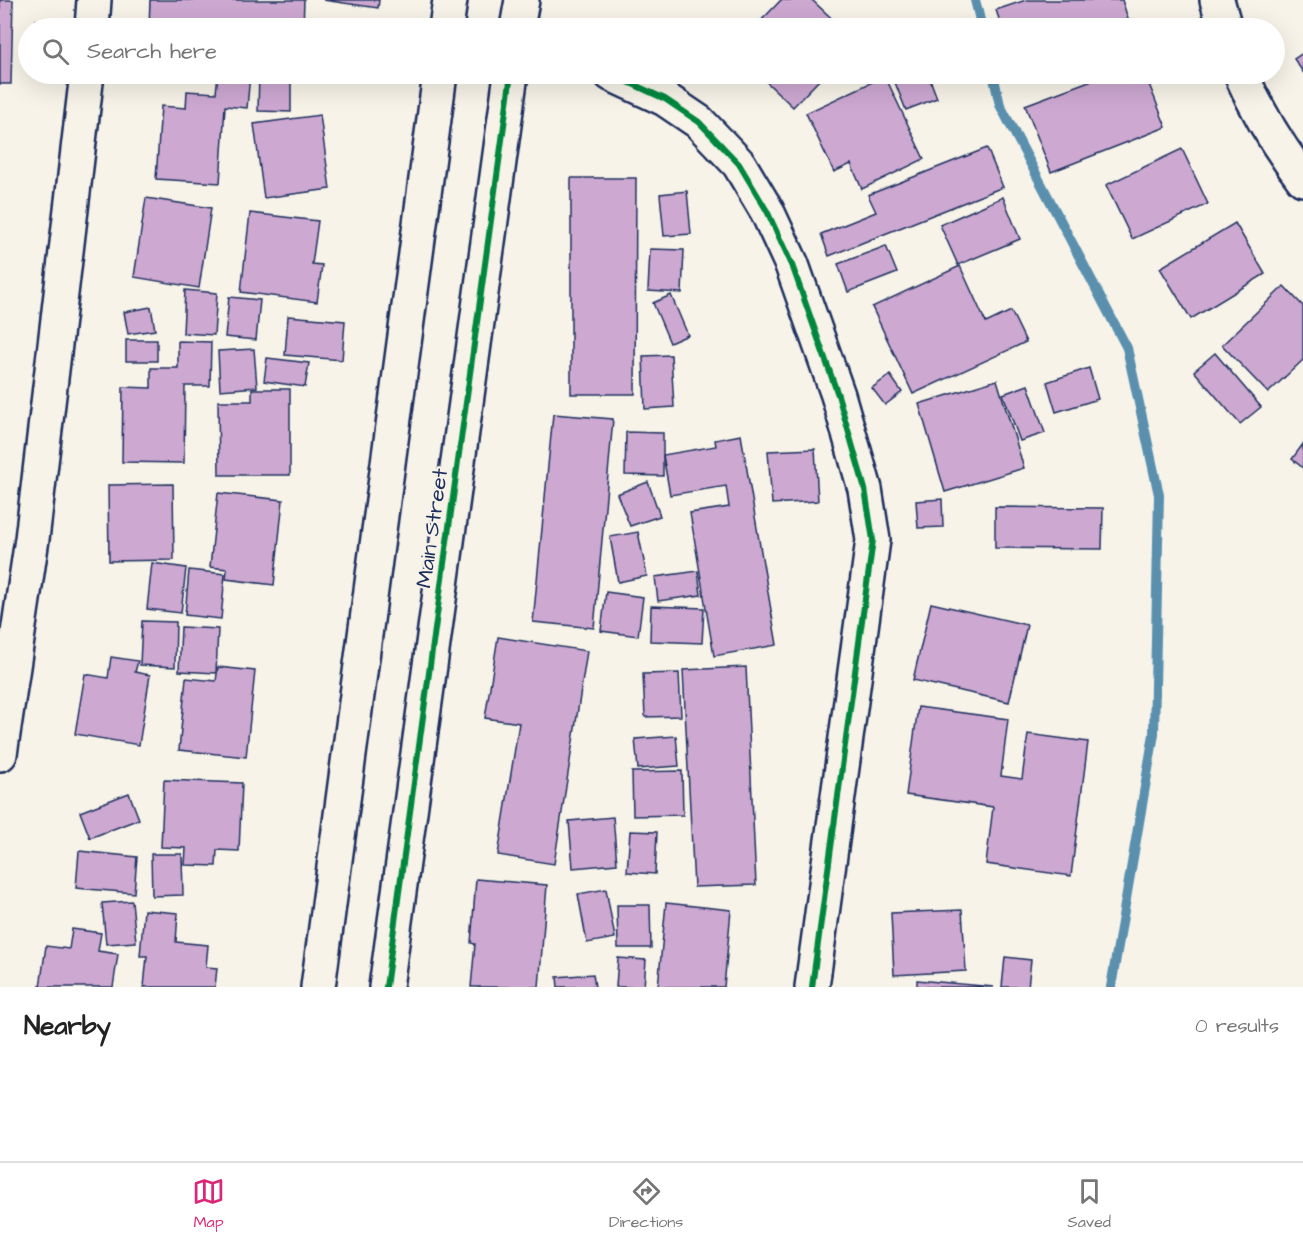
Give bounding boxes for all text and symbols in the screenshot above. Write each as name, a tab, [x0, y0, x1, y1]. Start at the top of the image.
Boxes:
search box	[18, 18, 1285, 84]
icon: search	[39, 35, 72, 68]
text: Search here	[87, 36, 217, 67]
street label: Main Street	[409, 466, 456, 590]
text: Nearby	[24, 1008, 111, 1044]
text: 0 results	[1195, 1012, 1279, 1040]
tab: Map	[192, 1175, 225, 1233]
tab: Directions	[609, 1175, 683, 1233]
tab: Saved	[1067, 1175, 1111, 1233]

